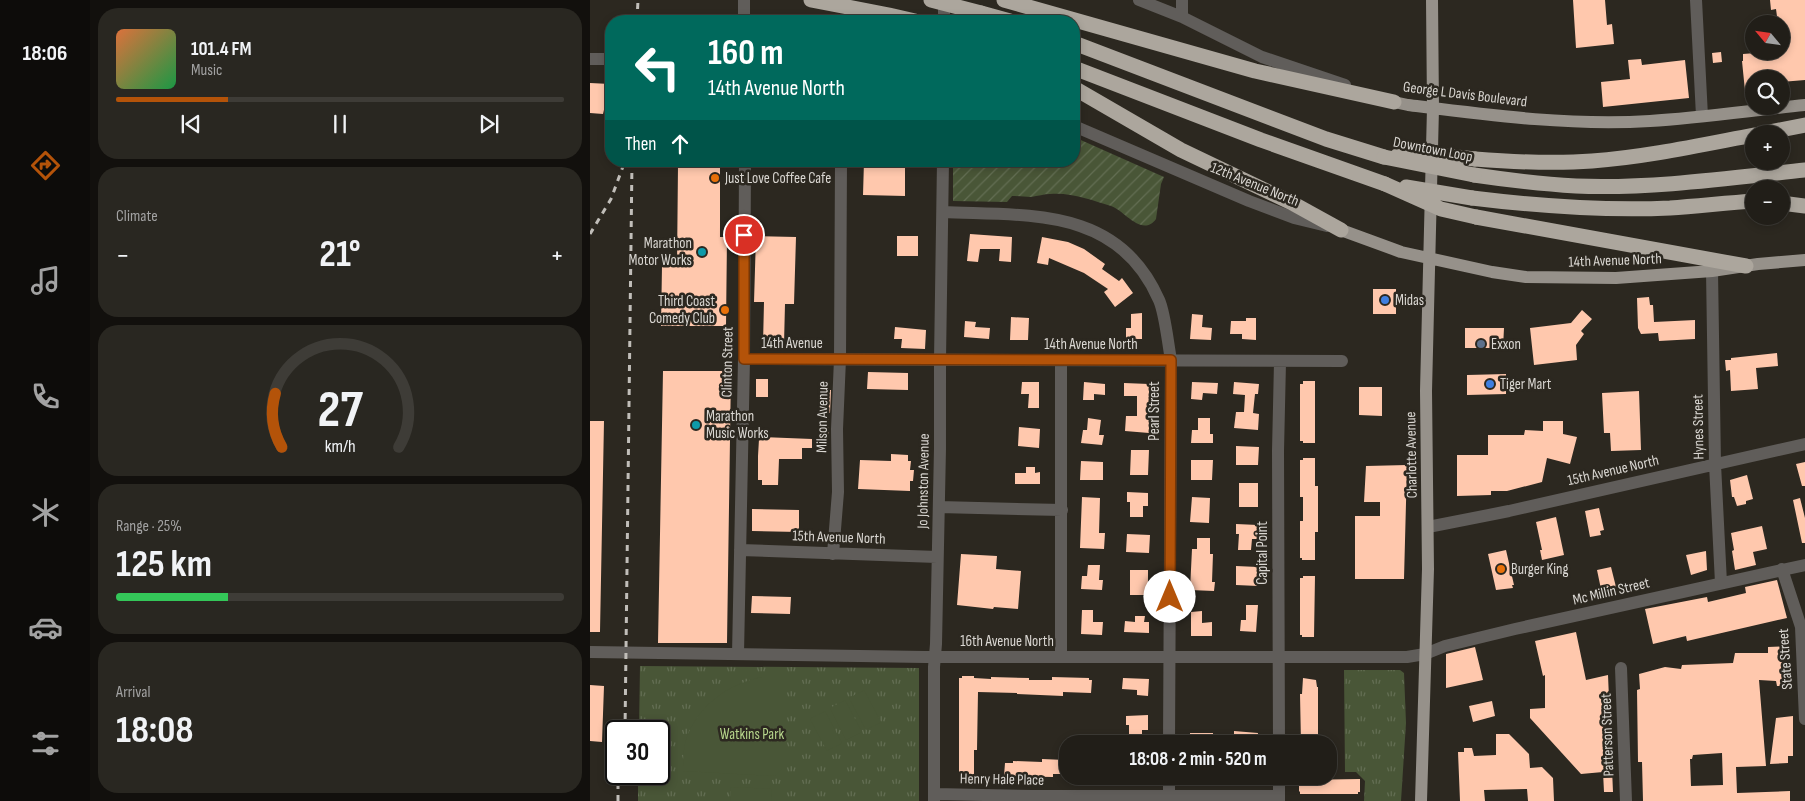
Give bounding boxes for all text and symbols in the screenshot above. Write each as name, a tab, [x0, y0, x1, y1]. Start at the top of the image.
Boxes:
north arrow	[1745, 15, 1790, 60]
map controls	[1745, 15, 1790, 225]
text: 160 m	[708, 32, 784, 75]
icon: left	[625, 35, 690, 100]
text: 101.4 FM	[191, 38, 252, 61]
text: 18:06	[23, 40, 67, 67]
text: Music	[191, 61, 222, 80]
button: search	[1745, 70, 1790, 115]
text: 14th Avenue North	[708, 75, 845, 102]
street label: George L Davis Boulevard	[1402, 77, 1528, 112]
icon: previous	[177, 110, 205, 138]
icon: pause	[326, 110, 354, 138]
icon: next	[475, 110, 503, 138]
button: +	[1745, 125, 1790, 170]
icon: ahead	[666, 130, 694, 158]
street label: Downtown Loop	[1392, 132, 1474, 166]
text: Then	[625, 133, 656, 156]
icon: directions	[28, 148, 63, 183]
street label: 12th Avenue North	[1208, 158, 1302, 211]
place label: Just Love Coffee Cafe	[724, 169, 831, 188]
marker: Just Love Coffee Cafe	[709, 172, 721, 184]
button: −	[1745, 180, 1790, 225]
text: Climate	[116, 207, 158, 226]
pin	[723, 214, 765, 256]
icon: arrive	[730, 221, 758, 249]
text: 21°	[319, 232, 361, 277]
place label: Marathon Motor Works	[629, 234, 692, 270]
text: −	[116, 239, 130, 272]
text: +	[550, 239, 564, 272]
marker: Marathon Motor Works	[696, 246, 708, 258]
street label: 14th Avenue North	[1568, 249, 1662, 272]
icon: music	[28, 263, 63, 298]
place label: Midas	[1395, 291, 1424, 310]
place label: Third Coast Comedy Club	[649, 292, 715, 328]
marker: Midas	[1379, 294, 1391, 306]
marker: Third Coast Comedy Club	[719, 304, 731, 316]
street label: Clinton Street	[717, 326, 738, 398]
street label: 14th Avenue	[761, 334, 823, 353]
street label: 14th Avenue North	[1044, 335, 1138, 354]
place label: Exxon	[1491, 335, 1521, 354]
marker: Exxon	[1475, 338, 1487, 350]
place label: Tiger Mart	[1500, 375, 1552, 394]
marker: Tiger Mart	[1484, 378, 1496, 390]
icon: phone	[28, 379, 63, 414]
text: 27	[317, 379, 363, 442]
street label: Milson Avenue	[812, 381, 833, 453]
street label: Pearl Street	[1145, 381, 1164, 441]
street label: Hynes Street	[1688, 394, 1709, 460]
place label: Marathon Music Works	[706, 407, 769, 443]
street label: Charlotte Avenue	[1401, 411, 1422, 499]
marker: Marathon Music Works	[690, 419, 702, 431]
street label: Jo Johnston Avenue	[913, 433, 934, 530]
text: km/h	[325, 436, 355, 457]
street label: 15th Avenue North	[1566, 451, 1661, 490]
icon: climate	[28, 495, 63, 530]
text: Range · 25%	[116, 517, 182, 536]
street label: Capital Point	[1253, 521, 1272, 585]
street label: 15th Avenue North	[792, 526, 886, 549]
text: 125 km	[116, 542, 212, 587]
place label: Burger King	[1511, 560, 1569, 579]
marker: Burger King	[1495, 563, 1507, 575]
position arrow	[1143, 570, 1195, 622]
street label: Mc Millin Street	[1571, 573, 1652, 610]
icon: car	[28, 610, 63, 645]
street label: State Street	[1774, 627, 1797, 690]
street label: 16th Avenue North	[960, 632, 1054, 651]
text: Arrival	[116, 683, 150, 702]
street label: Patterson Street	[1597, 693, 1618, 777]
text: 18:08	[116, 708, 193, 753]
speed limit sign: 30	[605, 720, 670, 785]
park label: Watkins Park	[720, 725, 784, 744]
icon: filters	[28, 726, 63, 761]
text: 18:08 · 2 min · 520 m	[1129, 748, 1267, 771]
street label: Henry Hale Place	[960, 769, 1044, 790]

